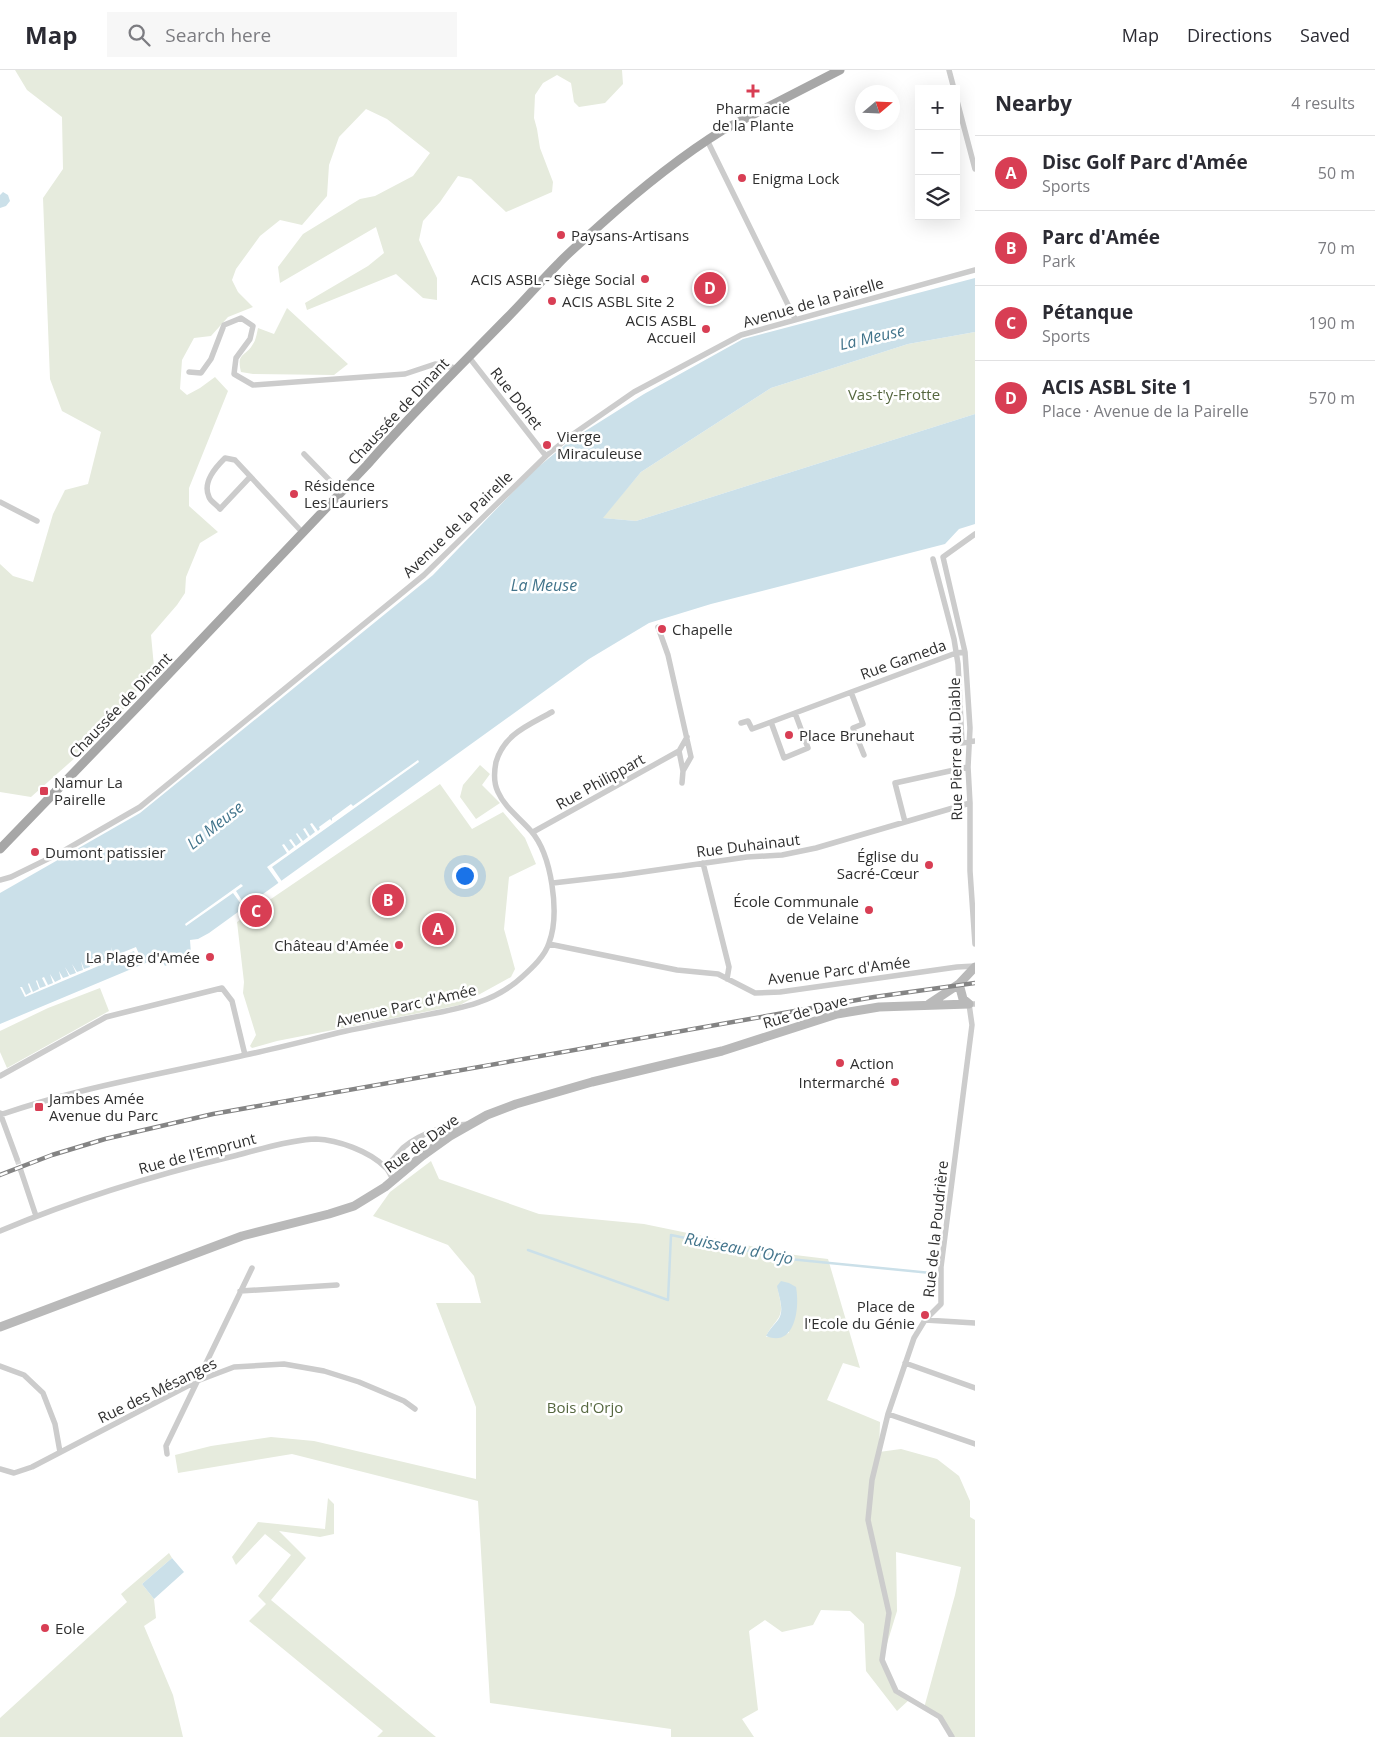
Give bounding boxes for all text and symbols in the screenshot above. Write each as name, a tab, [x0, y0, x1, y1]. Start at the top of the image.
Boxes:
search box	[107, 12, 457, 57]
text: Map	[25, 18, 77, 51]
icon: search	[125, 21, 153, 49]
text: Search here	[165, 22, 271, 48]
text: Map	[1122, 23, 1159, 47]
text: Directions	[1187, 23, 1272, 47]
text: Saved	[1300, 23, 1350, 47]
marker: Pharmacie de la Plante	[747, 85, 759, 97]
north arrow	[855, 85, 900, 130]
map controls	[915, 85, 960, 220]
button: +	[915, 85, 960, 130]
text: Nearby	[995, 89, 1072, 117]
text: 4 results	[1291, 92, 1355, 114]
place label: Pharmacie de la Plante	[712, 98, 794, 135]
button: −	[915, 130, 960, 175]
text: Disc Golf Parc d'Amée	[1042, 149, 1248, 175]
text: A	[1005, 162, 1017, 184]
text: 50 m	[1318, 162, 1355, 184]
place label: Enigma Lock	[752, 168, 840, 188]
marker: Enigma Lock	[736, 172, 748, 184]
button: layers	[915, 175, 960, 220]
text: Sports	[1042, 175, 1090, 197]
text: Parc d'Amée	[1042, 224, 1160, 250]
place label: Paysans-Artisans	[571, 225, 689, 245]
marker: Paysans-Artisans	[555, 229, 567, 241]
text: B	[1006, 237, 1016, 259]
text: 70 m	[1318, 237, 1355, 259]
text: Park	[1042, 250, 1075, 272]
place label: ACIS ASBL - Siège Social	[471, 269, 635, 289]
pin: D	[694, 269, 726, 307]
street label: Avenue de la Pairelle	[740, 272, 886, 332]
marker: ACIS ASBL - Siège Social	[639, 273, 651, 285]
place label: ACIS ASBL Site 2	[562, 291, 675, 311]
marker: ACIS ASBL Site 2	[546, 295, 558, 307]
text: Pétanque	[1042, 299, 1133, 325]
place label: ACIS ASBL Accueil	[626, 310, 696, 347]
text: C	[1006, 312, 1016, 334]
text: 190 m	[1309, 312, 1355, 334]
water label: La Meuse	[837, 319, 907, 355]
marker: ACIS ASBL Accueil	[700, 323, 712, 335]
text: Sports	[1042, 325, 1090, 347]
street label: Chaussée de Dinant	[343, 353, 453, 469]
street label: Rue Dohet	[486, 363, 548, 433]
text: ACIS ASBL Site 1	[1042, 374, 1192, 400]
park label: Vas-t'y-Frotte	[848, 384, 940, 404]
text: D	[1005, 387, 1017, 409]
text: 570 m	[1309, 387, 1355, 409]
text: Place · Avenue de la Pairelle	[1042, 400, 1249, 422]
place label: Vierge Miraculeuse	[557, 426, 642, 463]
marker: Vierge Miraculeuse	[541, 439, 553, 451]
street label: Avenue de la Pairelle	[398, 466, 516, 582]
place label: Résidence Les Lauriers	[304, 475, 388, 512]
marker: Résidence Les Lauriers	[288, 488, 300, 500]
water label: La Meuse	[511, 574, 577, 596]
place label: Chapelle	[672, 619, 733, 639]
marker: Chapelle	[656, 623, 668, 635]
street label: Rue Gameda	[857, 634, 949, 684]
street label: Chaussée de Dinant	[64, 648, 176, 762]
street label: Rue Pierre du Diable	[944, 677, 966, 821]
place label: Place Brunehaut	[799, 725, 914, 745]
marker: Place Brunehaut	[783, 729, 795, 741]
street label: Rue Philippart	[552, 748, 648, 814]
place label: Namur La Pairelle	[54, 772, 123, 809]
marker: Namur La Pairelle	[38, 785, 50, 797]
water label: La Meuse	[182, 796, 248, 854]
street label: Rue Duhainaut	[695, 829, 801, 861]
place label: Dumont patissier	[45, 842, 166, 862]
marker: Dumont patissier	[29, 846, 41, 858]
place label: Église du Sacré-Cœur	[837, 846, 919, 883]
marker: Église du Sacré-Cœur	[923, 859, 935, 871]
your location	[452, 863, 478, 889]
pin: B	[372, 881, 404, 919]
place label: École Communale de Velaine	[733, 891, 859, 928]
pin: C	[240, 892, 272, 930]
marker: École Communale de Velaine	[863, 904, 875, 916]
pin: A	[422, 910, 454, 948]
place label: Château d'Amée	[274, 935, 389, 955]
marker: Château d'Amée	[393, 939, 405, 951]
place label: La Plage d'Amée	[86, 947, 200, 967]
marker: La Plage d'Amée	[204, 951, 216, 963]
street label: Avenue Parc d'Amée	[767, 951, 911, 989]
street label: Avenue Parc d'Amée	[334, 979, 478, 1031]
street label: Rue de Dave	[760, 989, 850, 1033]
place label: Action	[850, 1053, 894, 1073]
marker: Action	[834, 1057, 846, 1069]
place label: Intermarché	[799, 1072, 885, 1092]
marker: Intermarché	[889, 1076, 901, 1088]
place label: Jambes Amée Avenue du Parc	[47, 1088, 158, 1125]
marker: Jambes Amée Avenue du Parc	[33, 1101, 45, 1113]
street label: Rue de Dave	[380, 1109, 462, 1177]
street label: Rue de l'Emprunt	[136, 1128, 258, 1178]
street label: Rue de la Poudrière	[918, 1160, 952, 1298]
water label: Ruisseau d'Orjo	[683, 1227, 795, 1269]
place label: Place de l'Ecole du Génie	[804, 1296, 915, 1333]
marker: Place de l'Ecole du Génie	[919, 1309, 931, 1321]
street label: Rue des Mésanges	[94, 1353, 220, 1427]
park label: Bois d'Orjo	[547, 1397, 623, 1417]
place label: Eole	[55, 1618, 85, 1638]
marker: Eole	[39, 1622, 51, 1634]

